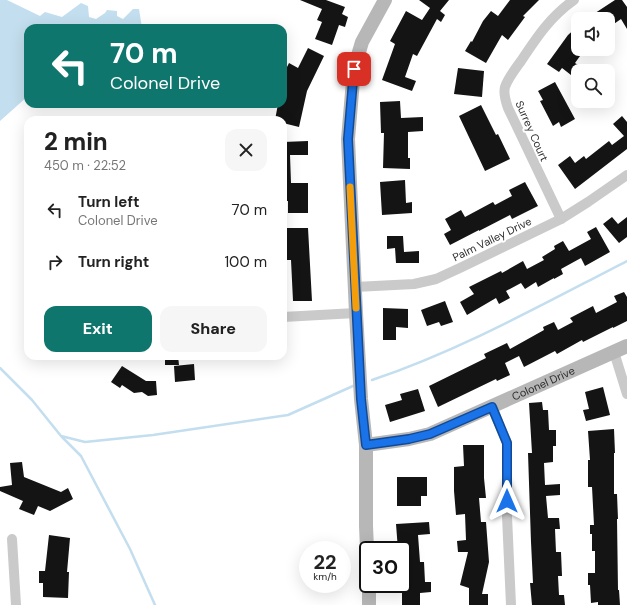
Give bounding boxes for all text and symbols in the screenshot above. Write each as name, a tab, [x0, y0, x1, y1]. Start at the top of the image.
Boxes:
map controls	[571, 12, 615, 108]
button: sound	[571, 12, 615, 56]
text: 70 m	[110, 35, 178, 72]
icon: left	[44, 40, 96, 92]
pin	[337, 52, 371, 86]
icon: arrive	[343, 58, 365, 80]
button: search	[571, 64, 615, 108]
text: Colonel Drive	[110, 71, 220, 95]
street label: Surrey Court	[512, 99, 552, 163]
text: 2 min	[44, 126, 108, 157]
button: close	[225, 129, 267, 171]
text: 450 m · 22:52	[44, 157, 126, 174]
text: Turn left	[78, 192, 139, 212]
icon: left	[44, 199, 66, 221]
text: 70 m	[232, 200, 267, 220]
text: Colonel Drive	[78, 212, 158, 229]
street label: Palm Valley Drive	[450, 214, 534, 264]
icon: right	[44, 251, 66, 273]
text: Turn right	[78, 252, 149, 272]
text: 100 m	[224, 252, 267, 272]
button: Exit	[44, 306, 152, 352]
button: Share	[160, 306, 267, 352]
street label: Colonel Drive	[510, 363, 577, 404]
position arrow	[486, 480, 528, 522]
speed limit sign: 30	[359, 541, 411, 593]
text: 22	[313, 549, 337, 575]
text: km/h	[313, 570, 337, 583]

